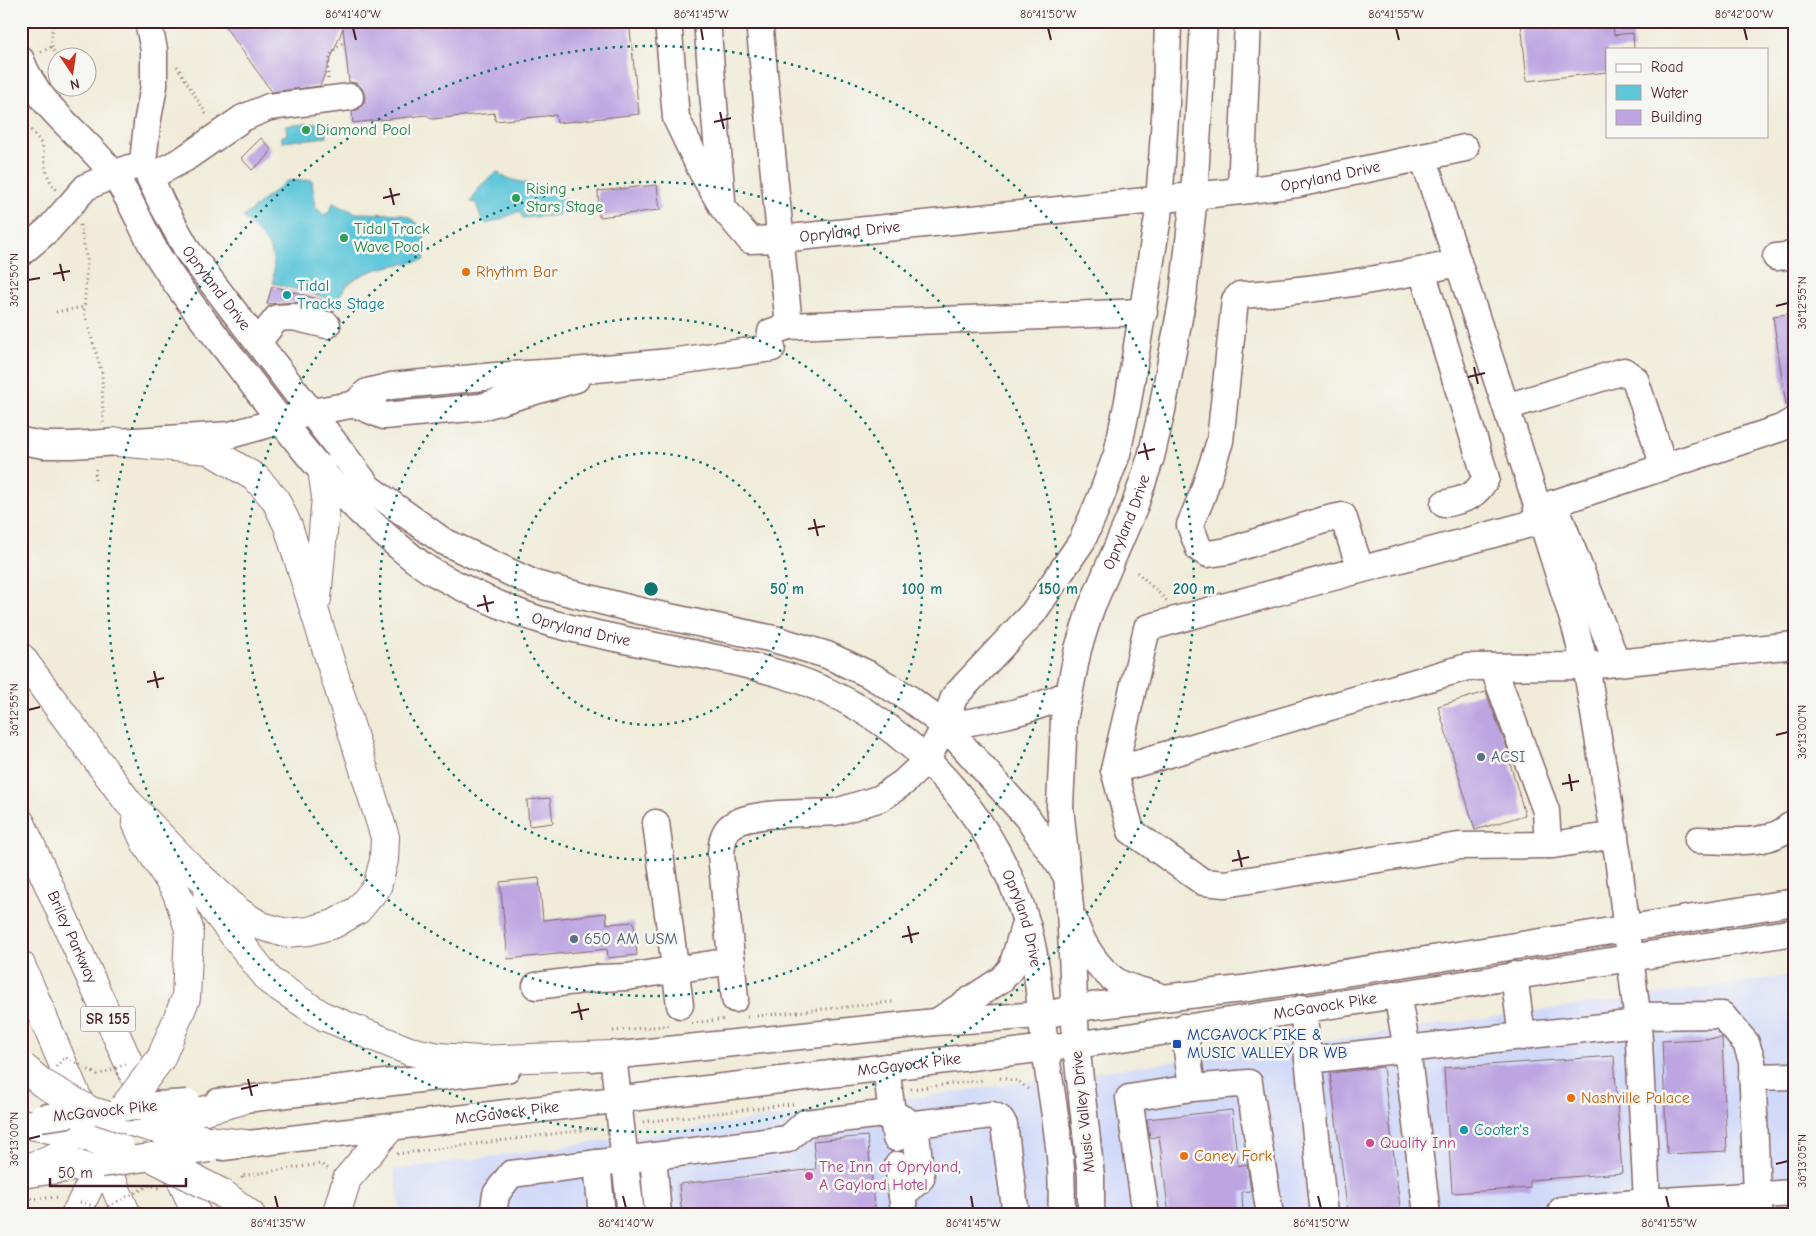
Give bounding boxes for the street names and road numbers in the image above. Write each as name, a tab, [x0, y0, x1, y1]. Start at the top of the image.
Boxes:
street label: Opryland Drive	[1280, 157, 1382, 195]
street label: Opryland Drive	[798, 218, 901, 246]
street label: Opryland Drive	[178, 242, 254, 334]
street label: Opryland Drive	[1099, 472, 1154, 573]
street label: Opryland Drive	[529, 609, 632, 650]
street label: Opryland Drive	[998, 867, 1045, 968]
street label: Briley Parkway	[44, 888, 101, 987]
street label: McGavock Pike	[1272, 989, 1378, 1023]
road number: SR 155	[80, 1006, 136, 1032]
street label: McGavock Pike	[856, 1049, 962, 1080]
street label: Music Valley Drive	[1068, 1050, 1098, 1174]
street label: McGavock Pike	[52, 1097, 158, 1125]
street label: McGavock Pike	[454, 1098, 560, 1128]

